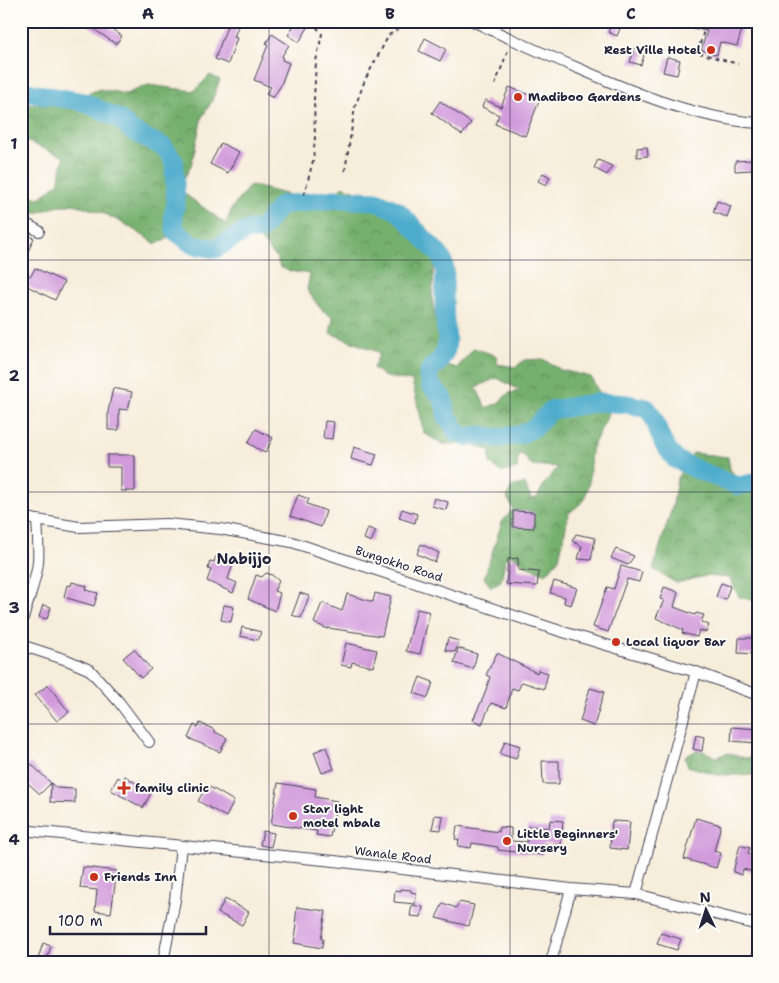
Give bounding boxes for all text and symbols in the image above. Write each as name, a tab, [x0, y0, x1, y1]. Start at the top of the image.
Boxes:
text: A	[142, 3, 154, 24]
text: B	[385, 3, 395, 24]
text: C	[626, 3, 636, 24]
place label: Rest Ville Hotel	[604, 42, 701, 58]
marker: Rest Ville Hotel	[705, 44, 717, 56]
place label: Madiboo Gardens	[528, 89, 641, 105]
marker: Madiboo Gardens	[512, 91, 524, 103]
text: 1	[10, 133, 18, 154]
text: 2	[8, 365, 20, 386]
street label: Bungokho Road	[353, 542, 445, 586]
district label: Nabijjo	[216, 549, 272, 569]
text: 3	[8, 597, 20, 618]
place label: Local liquor Bar	[626, 634, 727, 650]
marker: Local liquor Bar	[610, 636, 622, 648]
place label: family clinic	[135, 780, 209, 796]
marker: family clinic	[117, 781, 131, 795]
place label: Star light motel mbale	[303, 801, 381, 831]
marker: Star light motel mbale	[287, 810, 299, 822]
place label: Little Beginners' Nursery	[517, 826, 618, 856]
text: 4	[8, 829, 20, 850]
marker: Little Beginners' Nursery	[501, 835, 513, 847]
street label: Wanale Road	[353, 842, 433, 868]
place label: Friends Inn	[104, 869, 177, 885]
marker: Friends Inn	[88, 871, 100, 883]
north arrow	[682, 886, 732, 936]
text: N	[699, 888, 711, 906]
scale bar	[50, 903, 206, 935]
text: 100 m	[58, 911, 103, 931]

